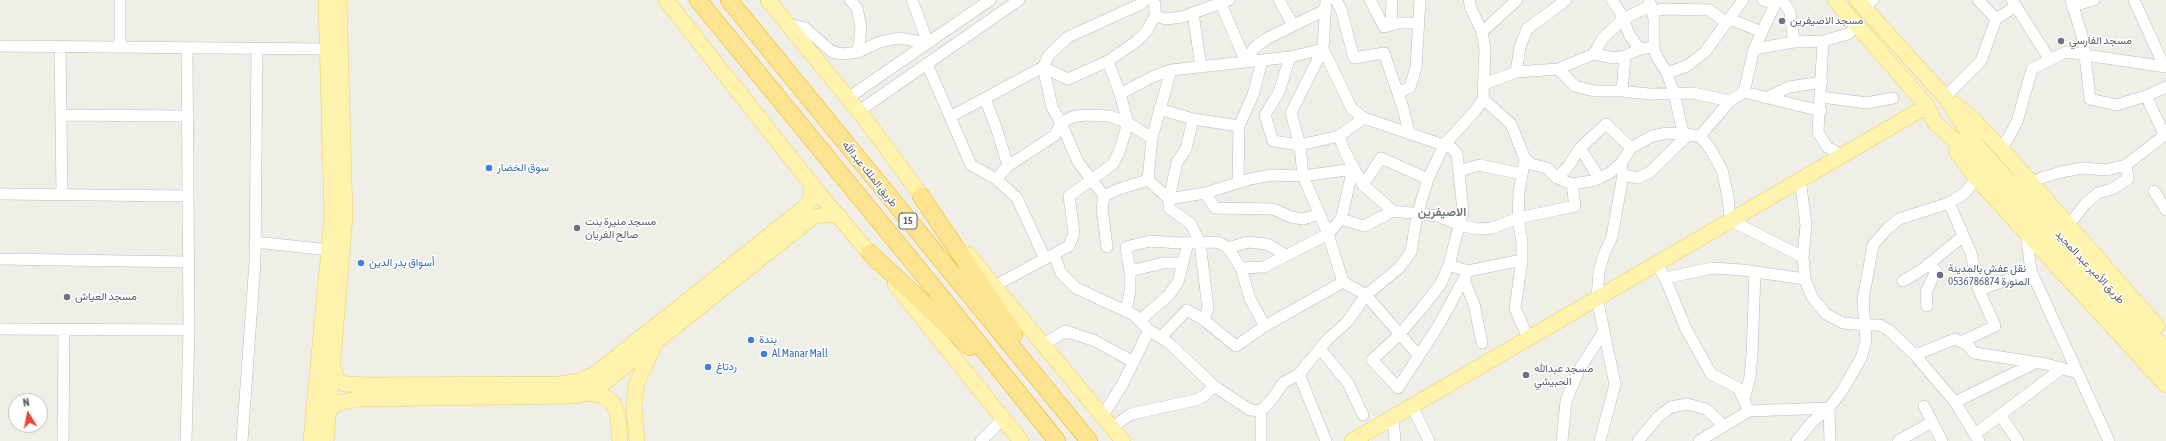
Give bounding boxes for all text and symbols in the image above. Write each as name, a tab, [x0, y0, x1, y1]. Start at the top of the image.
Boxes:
place label: مسجد الاصيفرين	[1790, 14, 1863, 28]
marker: مسجد الاصيفرين	[1777, 16, 1787, 26]
place label: مسجد الفارسي	[2069, 34, 2132, 48]
marker: مسجد الفارسي	[2056, 36, 2066, 46]
street label: طريق الملك عبدالله	[839, 138, 901, 210]
place label: سوق الخضار	[497, 161, 549, 175]
marker: سوق الخضار	[484, 163, 494, 173]
district label: الاصيفرين	[1418, 205, 1466, 219]
road number: 15	[899, 213, 917, 229]
place label: مسجد منيرة بنت صالح الفريان	[585, 215, 656, 241]
marker: مسجد منيرة بنت صالح الفريان	[572, 223, 582, 233]
street label: طريق الأمير عبد المجيد	[2052, 227, 2128, 307]
place label: أسواق بدر الدين	[369, 256, 434, 270]
marker: أسواق بدر الدين	[356, 258, 366, 268]
place label: نقل عفش بالمدينة المنورة 0536786874	[1948, 262, 2030, 288]
marker: نقل عفش بالمدينة المنورة 0536786874	[1935, 270, 1945, 280]
place label: مسجد العياش	[75, 290, 137, 304]
marker: مسجد العياش	[62, 292, 72, 302]
place label: بندة	[759, 333, 777, 347]
marker: بندة	[746, 335, 756, 345]
place label: Al Manar Mall	[772, 347, 828, 361]
marker: Al Manar Mall	[759, 349, 769, 359]
place label: ردتاغ	[716, 360, 737, 374]
marker: ردتاغ	[703, 362, 713, 372]
place label: مسجد عبدالله الحبيشي	[1534, 362, 1593, 388]
marker: مسجد عبدالله الحبيشي	[1521, 370, 1531, 380]
north arrow	[8, 393, 48, 433]
text: N	[22, 396, 30, 409]

